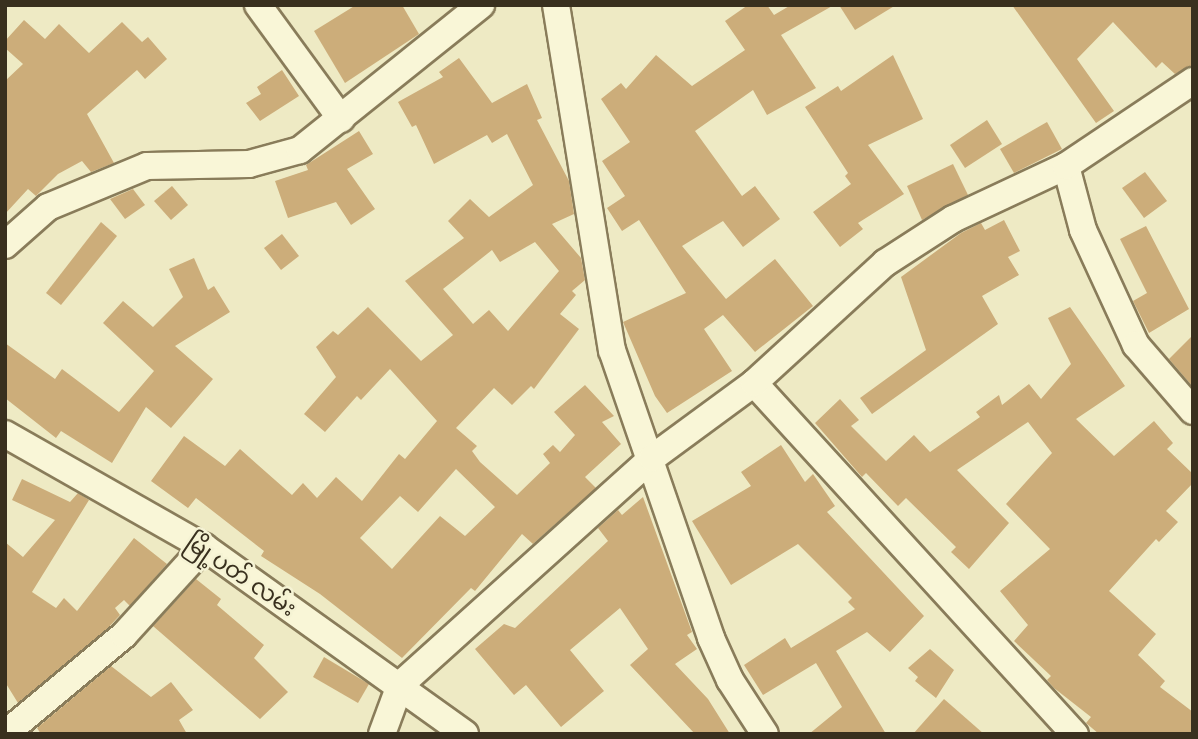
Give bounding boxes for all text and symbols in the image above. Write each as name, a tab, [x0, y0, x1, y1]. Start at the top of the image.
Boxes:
street label: မြို့ပတ် လမ်း	[180, 528, 302, 622]

